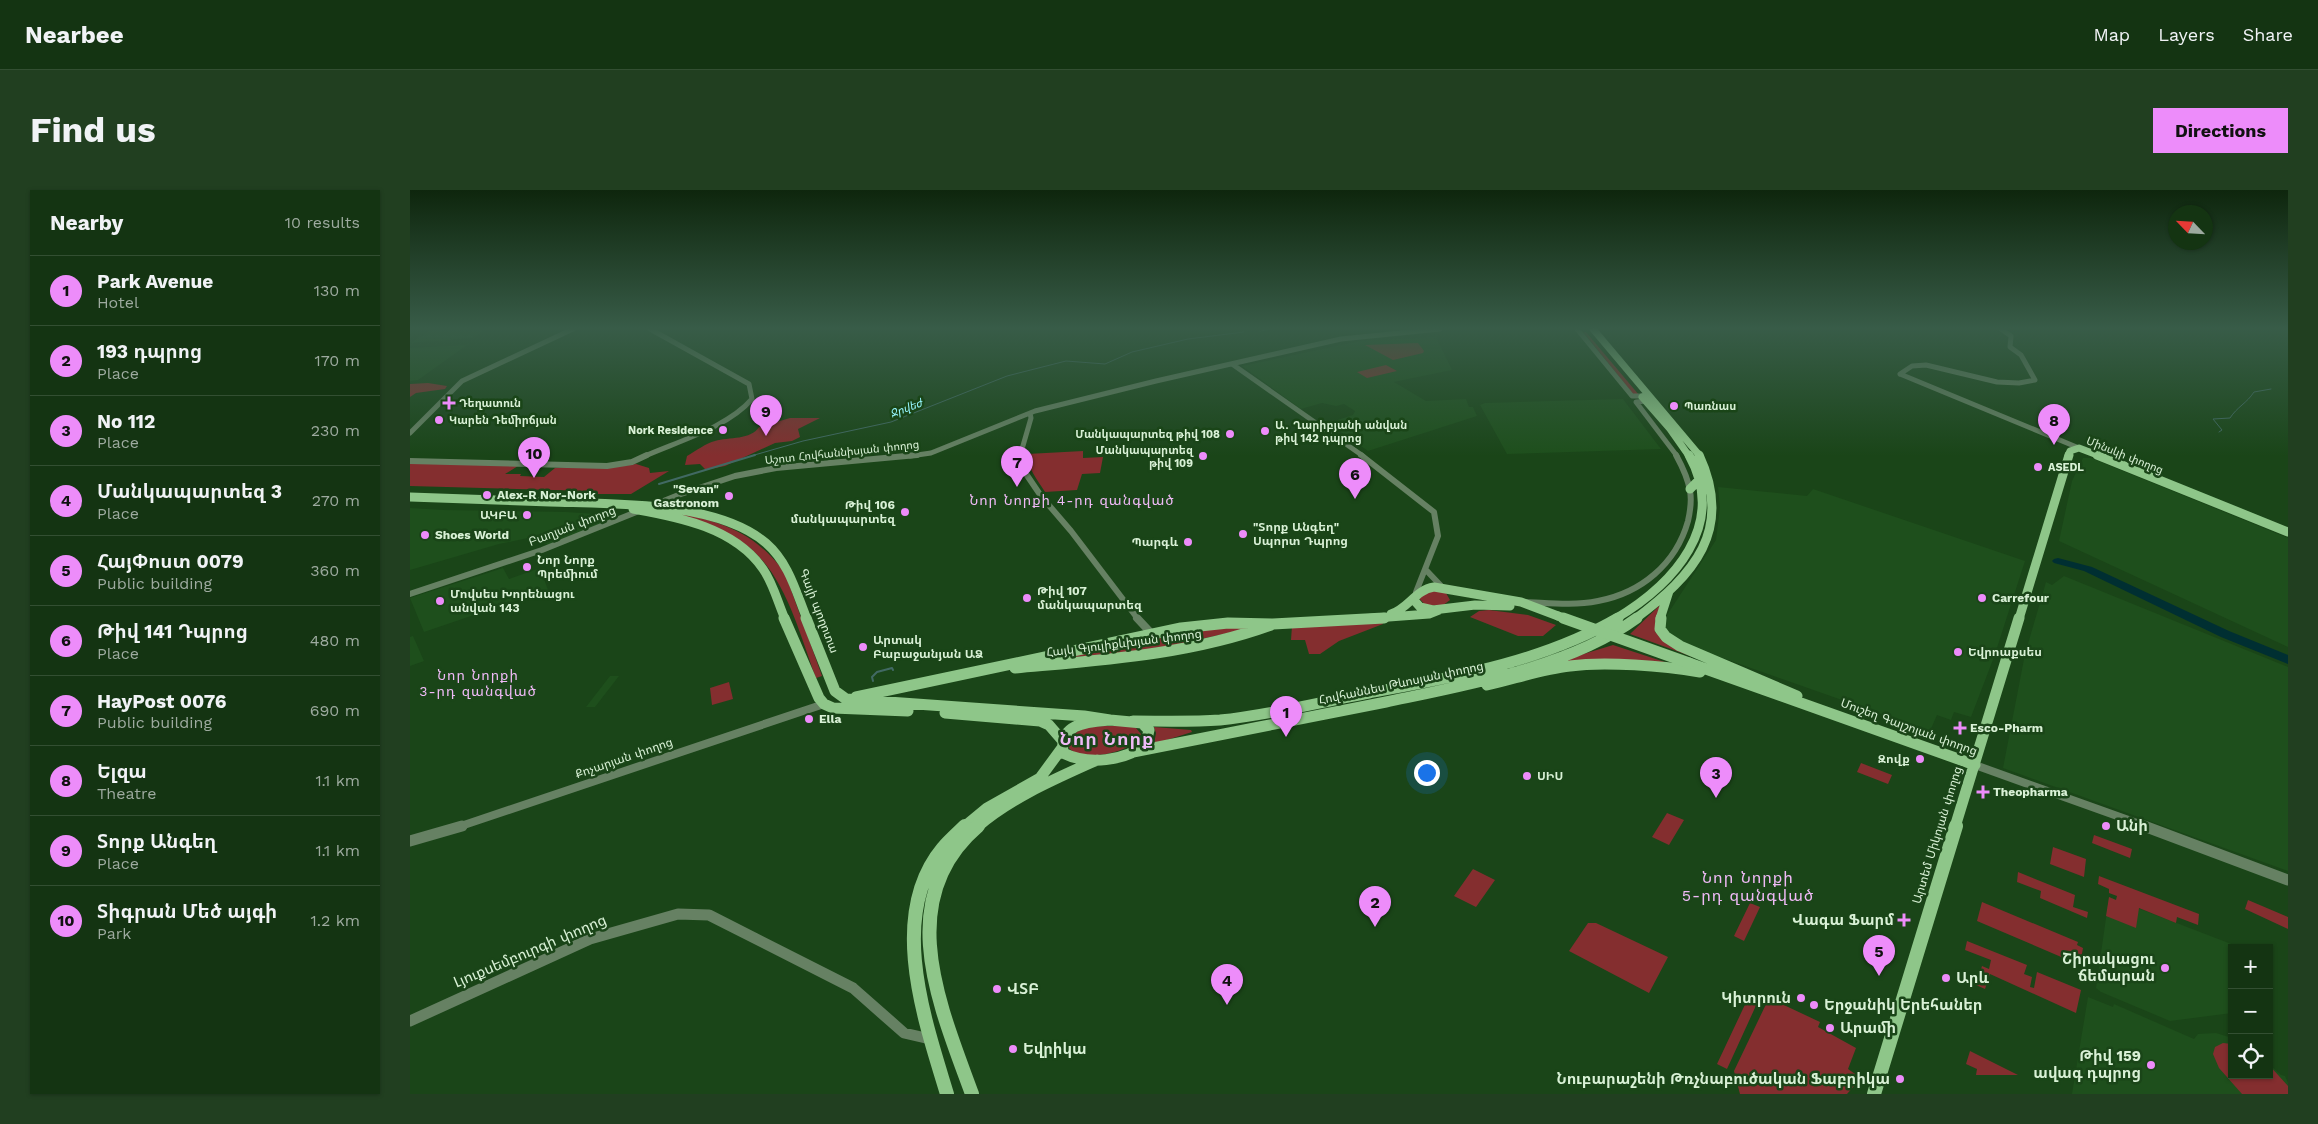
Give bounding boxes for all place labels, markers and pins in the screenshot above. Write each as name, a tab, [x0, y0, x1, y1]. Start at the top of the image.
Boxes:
pin: 9	[750, 395, 782, 436]
marker: Դեղատուն	[443, 397, 455, 409]
place label: Դեղատուն	[459, 397, 521, 410]
marker: Պառնաս	[1668, 400, 1680, 412]
place label: Պառնաս	[1684, 400, 1736, 413]
pin: 8	[2038, 404, 2070, 445]
marker: Կարեն Դեմիրճյան	[433, 414, 445, 426]
place label: Կարեն Դեմիրճյան	[449, 414, 557, 427]
place label: Ա․ Ղարիբյանի անվան թիվ 142 դպրոց	[1275, 419, 1407, 445]
place label: Nork Residence	[628, 424, 713, 437]
marker: Nork Residence	[717, 424, 729, 436]
marker: Ա․ Ղարիբյանի անվան թիվ 142 դպրոց	[1259, 425, 1271, 437]
place label: Մանկապարտեզ թիվ 108	[1075, 428, 1220, 441]
marker: Մանկապարտեզ թիվ 108	[1224, 428, 1236, 440]
pin: 10	[518, 437, 550, 478]
place label: Մանկապարտեզ թիվ 109	[1096, 444, 1194, 470]
pin: 7	[1001, 446, 1033, 487]
marker: Մանկապարտեզ թիվ 109	[1197, 450, 1209, 462]
pin: 6	[1339, 458, 1371, 499]
marker: ASEDL	[2032, 461, 2044, 473]
place label: ASEDL	[2048, 461, 2084, 474]
place label: "Sevan" Gastronom	[654, 482, 719, 510]
place label: Alex-R Nor-Nork	[497, 488, 596, 502]
marker: Alex-R Nor-Nork	[481, 489, 493, 501]
marker: "Sevan" Gastronom	[723, 490, 735, 502]
place label: Թիվ 106 մանկապարտեզ	[790, 498, 896, 526]
marker: Թիվ 106 մանկապարտեզ	[899, 506, 911, 518]
place label: ԱԿԲԱ	[480, 508, 518, 522]
marker: ԱԿԲԱ	[521, 509, 533, 521]
place label: "Տորք Անգեղ" Սպորտ Դպրոց	[1253, 520, 1348, 548]
place label: Shoes World	[435, 528, 509, 542]
marker: "Տորք Անգեղ" Սպորտ Դպրոց	[1237, 528, 1249, 540]
marker: Shoes World	[419, 529, 431, 541]
place label: Պարգև	[1131, 535, 1179, 549]
marker: Պարգև	[1182, 536, 1194, 548]
place label: Նոր Նորք Պրեմիում	[537, 553, 598, 581]
marker: Նոր Նորք Պրեմիում	[521, 561, 533, 573]
place label: Թիվ 107 մանկապարտեզ	[1037, 584, 1143, 612]
place label: Մովսես Խորենացու անվան 143	[450, 587, 575, 615]
place label: Carrefour	[1992, 591, 2050, 605]
marker: Թիվ 107 մանկապարտեզ	[1021, 592, 1033, 604]
marker: Carrefour	[1976, 592, 1988, 604]
marker: Մովսես Խորենացու անվան 143	[434, 595, 446, 607]
place label: Արտակ Բաբաջանյան ԱՁ	[873, 633, 983, 661]
marker: Արտակ Բաբաջանյան ԱՁ	[857, 641, 869, 653]
place label: Եվրոաքսես	[1968, 645, 2042, 659]
marker: Եվրոաքսես	[1952, 646, 1964, 658]
pin: 1	[1270, 696, 1302, 737]
place label: Ella	[819, 712, 842, 726]
marker: Ella	[803, 713, 815, 725]
place label: Esco-Pharm	[1970, 721, 2043, 735]
marker: Esco-Pharm	[1954, 722, 1966, 734]
place label: Զովք	[1878, 752, 1910, 766]
marker: Զովք	[1914, 753, 1926, 765]
pin: 3	[1700, 757, 1732, 798]
place label: ՍԻՍ	[1537, 769, 1563, 783]
marker: ՍԻՍ	[1521, 770, 1533, 782]
place label: Theopharma	[1993, 785, 2068, 799]
marker: Theopharma	[1977, 786, 1989, 798]
place label: Անի	[2116, 817, 2148, 835]
marker: Անի	[2100, 820, 2112, 832]
pin: 2	[1359, 886, 1391, 927]
place label: Վագա Ֆարմ	[1792, 911, 1894, 929]
marker: Վագա Ֆարմ	[1898, 914, 1910, 926]
pin: 5	[1863, 935, 1895, 976]
place label: Շիրակացու ճեմարան	[2062, 950, 2155, 985]
marker: Շիրակացու ճեմարան	[2159, 962, 2171, 974]
pin: 4	[1211, 964, 1243, 1005]
place label: Արև	[1956, 969, 1989, 987]
marker: Արև	[1940, 972, 1952, 984]
place label: ՎՏԲ	[1007, 980, 1039, 998]
marker: ՎՏԲ	[991, 983, 1003, 995]
place label: Կիտրուն	[1721, 989, 1791, 1007]
marker: Կիտրուն	[1795, 992, 1807, 1004]
place label: Երջանիկ Երեհաներ	[1824, 996, 1982, 1014]
marker: Երջանիկ Երեհաներ	[1808, 999, 1820, 1011]
place label: Արամի	[1840, 1019, 1896, 1037]
marker: Արամի	[1824, 1022, 1836, 1034]
place label: Եվրիկա	[1023, 1040, 1087, 1058]
marker: Եվրիկա	[1007, 1043, 1019, 1055]
place label: Թիվ 159 ավագ դպրոց	[2033, 1047, 2141, 1082]
marker: Թիվ 159 ավագ դպրոց	[2145, 1059, 2157, 1071]
place label: Նուբարաշենի Թռչնաբուծական Ֆաբրիկա	[1557, 1070, 1890, 1088]
marker: Նուբարաշենի Թռչնաբուծական Ֆաբրիկա	[1894, 1073, 1906, 1085]

